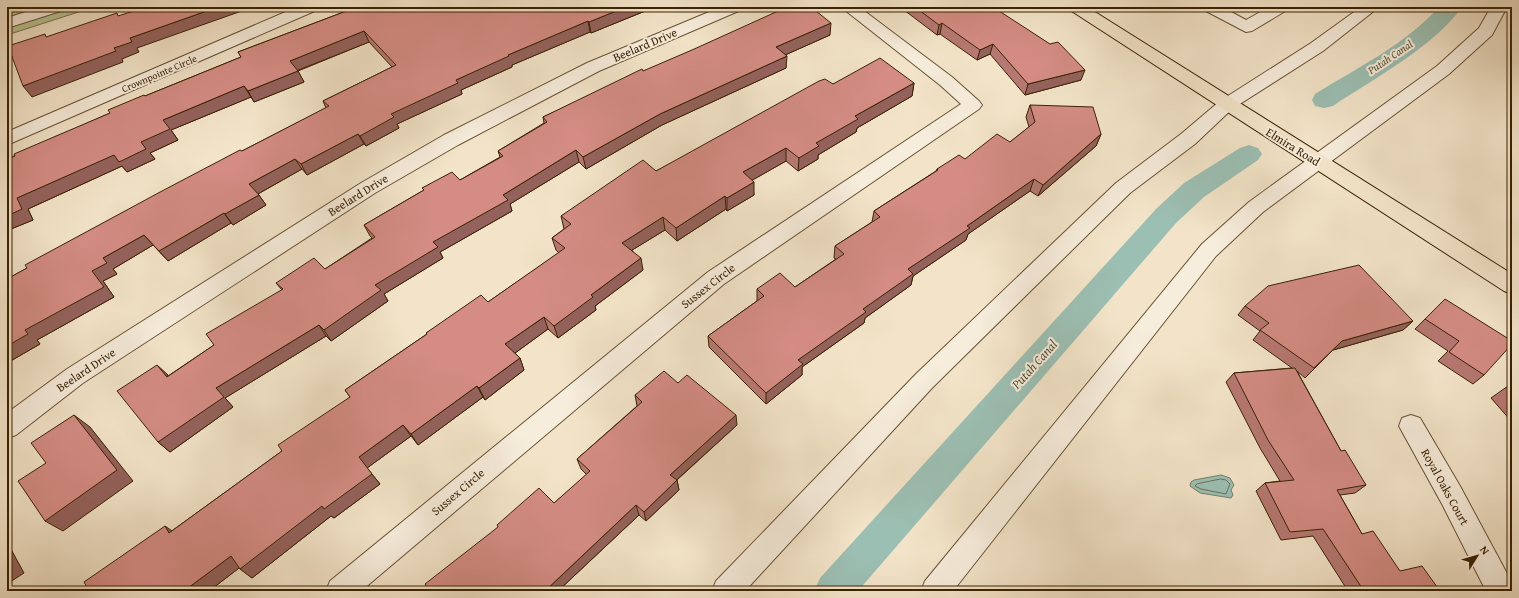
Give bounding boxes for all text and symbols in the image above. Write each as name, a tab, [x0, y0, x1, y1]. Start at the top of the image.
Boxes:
street label: Beelard Drive	[610, 23, 680, 66]
water label: Putah Canal	[1364, 36, 1416, 78]
street label: Crownpointe Circle	[119, 51, 199, 96]
street label: Elmira Road	[1263, 123, 1324, 170]
street label: Beelard Drive	[324, 169, 391, 220]
street label: Sussex Circle	[677, 259, 739, 312]
water label: Putah Canal	[1006, 336, 1062, 394]
street label: Beelard Drive	[53, 343, 119, 396]
street label: Royal Oaks Court	[1417, 445, 1474, 529]
street label: Sussex Circle	[427, 464, 488, 519]
north arrow	[1457, 536, 1497, 576]
text: N	[1476, 542, 1494, 558]

